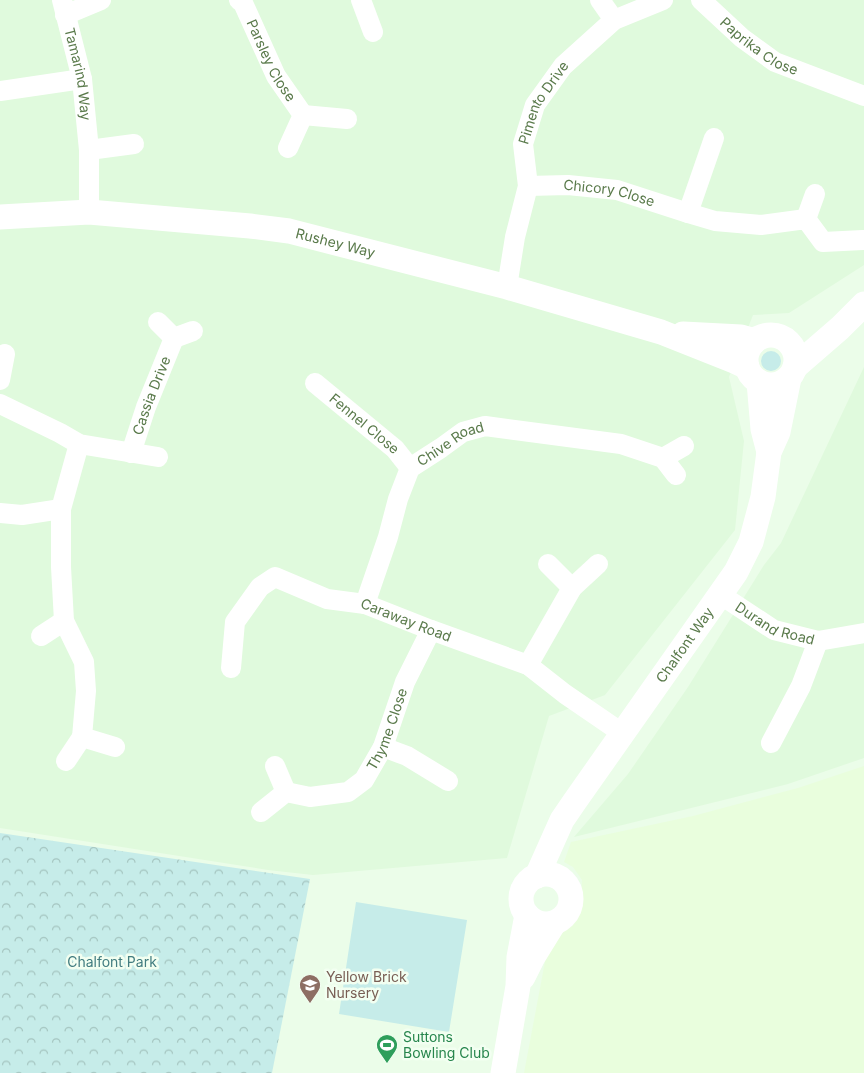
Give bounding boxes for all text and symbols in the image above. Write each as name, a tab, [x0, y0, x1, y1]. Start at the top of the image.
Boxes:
street label: Paprika Close	[717, 13, 801, 78]
street label: Parsley Close	[243, 17, 300, 104]
street label: Tamarind Way	[61, 26, 95, 121]
street label: Pimento Drive	[514, 58, 572, 146]
street label: Chicory Close	[563, 176, 657, 210]
street label: Rushey Way	[294, 224, 377, 261]
street label: Cassia Drive	[129, 354, 174, 437]
street label: Fennel Close	[326, 390, 403, 457]
street label: Chive Road	[413, 418, 486, 469]
street label: Caraway Road	[358, 594, 454, 645]
street label: Durand Road	[732, 598, 816, 648]
street label: Chalfont Way	[652, 604, 717, 686]
street label: Thyme Close	[363, 686, 410, 773]
park label: Chalfont Park	[67, 953, 157, 970]
place label: Yellow Brick Nursery	[326, 968, 407, 1001]
school or university icon: Yellow Brick Nursery	[298, 973, 322, 1004]
place label: Suttons Bowling Club	[403, 1028, 490, 1061]
sports icon: Suttons Bowling Club	[375, 1033, 399, 1064]

